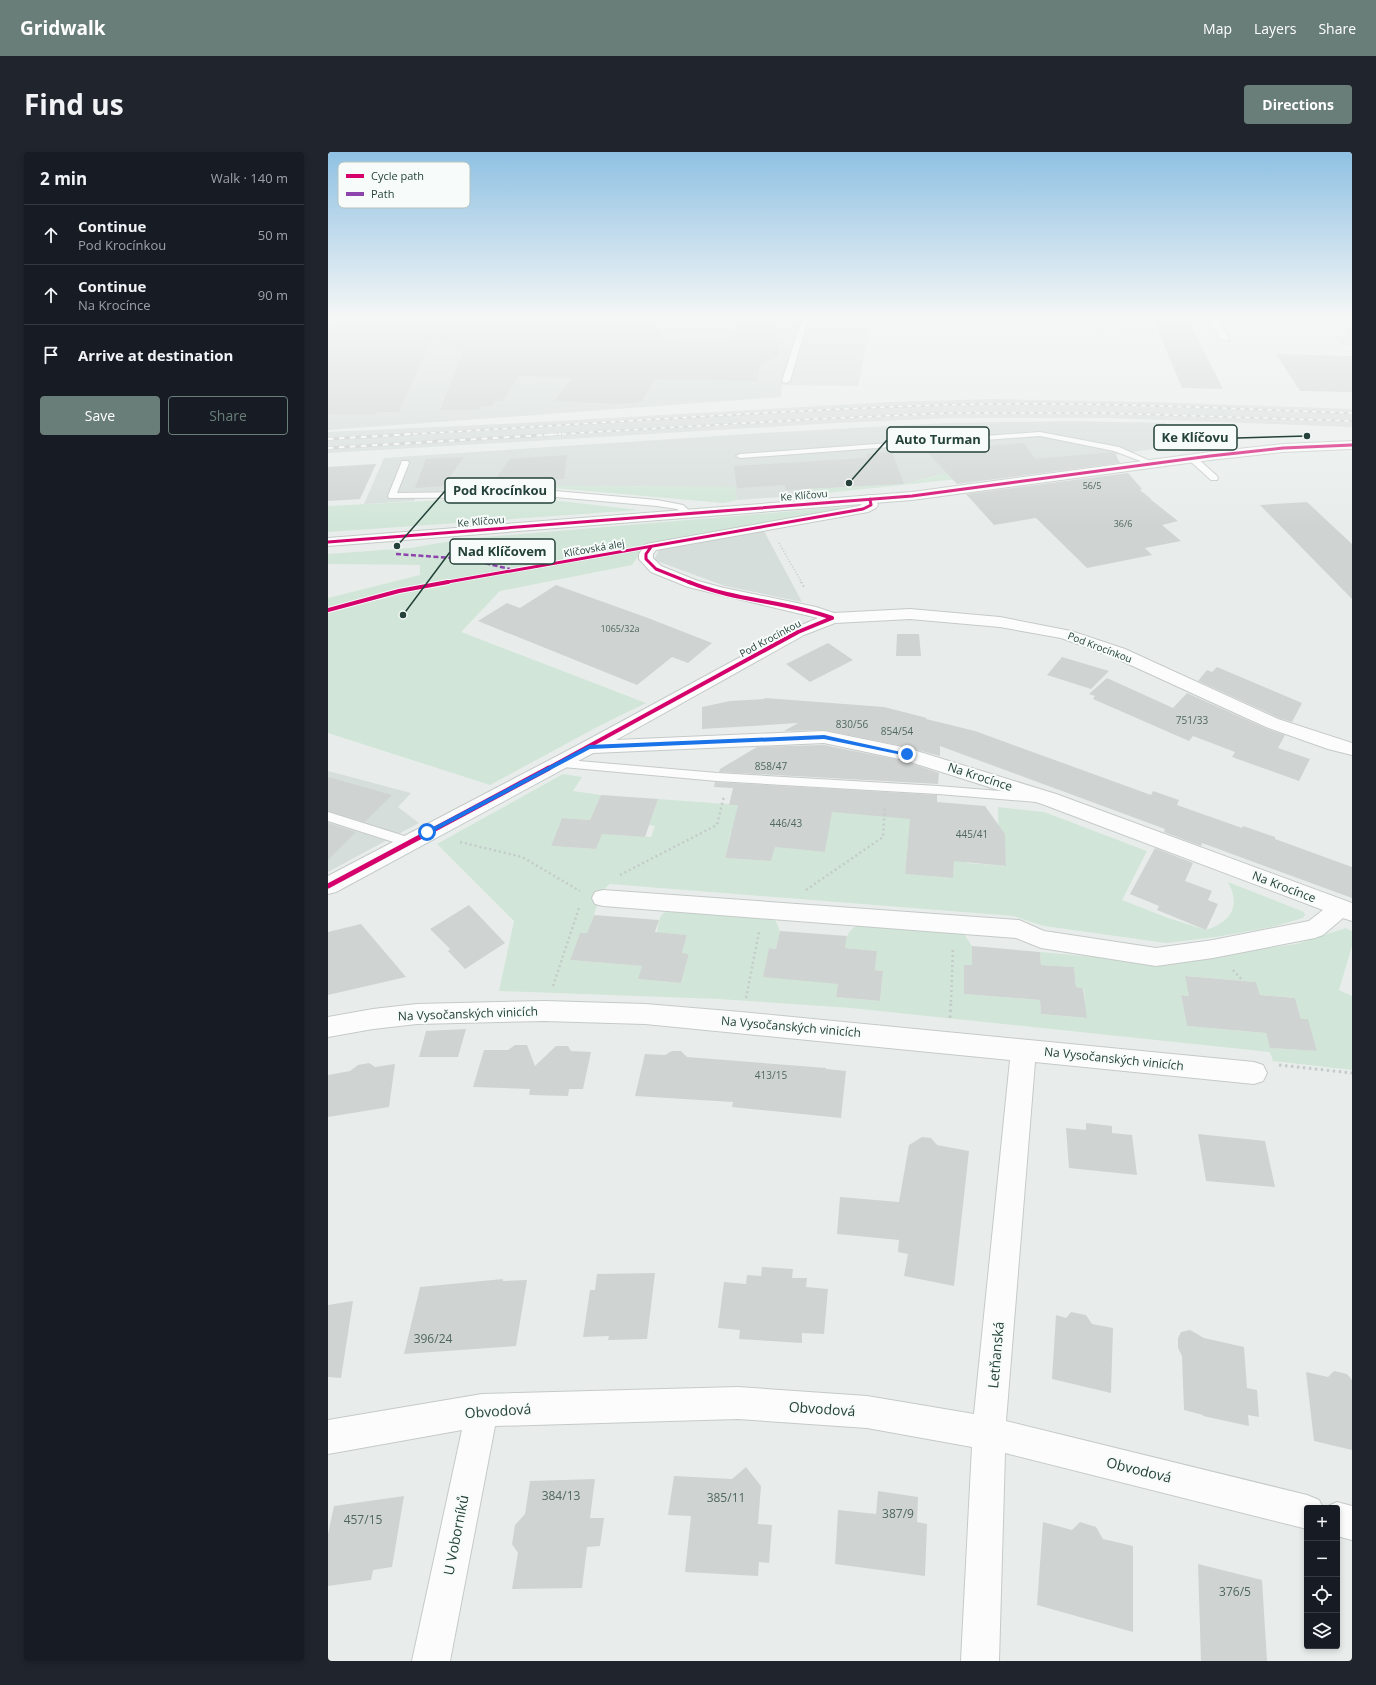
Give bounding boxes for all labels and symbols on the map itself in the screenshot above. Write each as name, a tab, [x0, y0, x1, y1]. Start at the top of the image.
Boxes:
legend	[338, 162, 470, 208]
text: Cycle path	[371, 168, 424, 183]
text: Path	[371, 186, 394, 201]
callout: Ke Klíčovu	[1154, 425, 1237, 450]
callout: Auto Turman	[887, 427, 989, 452]
text: Ke Klíčovu	[1162, 428, 1228, 446]
text: Auto Turman	[895, 430, 981, 448]
callout: Pod Krocínkou	[445, 478, 555, 503]
house number: 56/5	[1083, 479, 1101, 492]
text: Pod Krocínkou	[453, 481, 547, 499]
street label: Ke Klíčovu	[780, 486, 828, 504]
street label: Ke Klíčovu	[457, 512, 505, 530]
house number: 36/6	[1114, 517, 1132, 530]
street label: Klíčovská alej	[563, 536, 625, 560]
callout: Nad Klíčovem	[450, 539, 555, 564]
text: Nad Klíčovem	[457, 542, 547, 560]
street label: Pod Krocínkou	[737, 616, 803, 660]
house number: 1065/32a	[600, 622, 640, 635]
street label: Pod Krocínkou	[1066, 628, 1134, 666]
house number: 751/33	[1176, 713, 1208, 727]
house number: 830/56	[836, 717, 868, 731]
house number: 854/54	[881, 724, 913, 738]
route end	[898, 745, 916, 763]
street label: Na Krocínce	[946, 758, 1015, 795]
house number: 858/47	[755, 759, 787, 773]
house number: 446/43	[770, 816, 802, 830]
route start	[418, 823, 436, 841]
house number: 445/41	[956, 827, 988, 841]
street label: Na Krocínce	[1250, 867, 1319, 907]
street label: Na Vysočanských vinicích	[398, 1003, 538, 1024]
street label: Na Vysočanských vinicích	[720, 1012, 862, 1041]
street label: Na Vysočanských vinicích	[1043, 1043, 1185, 1074]
house number: 413/15	[755, 1068, 787, 1082]
street label: Letňanská	[983, 1321, 1008, 1389]
house number: 396/24	[414, 1330, 452, 1347]
street label: Obvodová	[788, 1397, 856, 1420]
street label: Obvodová	[464, 1399, 532, 1422]
street label: Obvodová	[1104, 1452, 1174, 1487]
house number: 384/13	[542, 1487, 580, 1504]
house number: 385/11	[707, 1489, 745, 1506]
street label: U Voborníků	[438, 1493, 473, 1577]
house number: 387/9	[882, 1505, 914, 1522]
house number: 457/15	[344, 1511, 382, 1528]
house number: 376/5	[1219, 1583, 1251, 1600]

